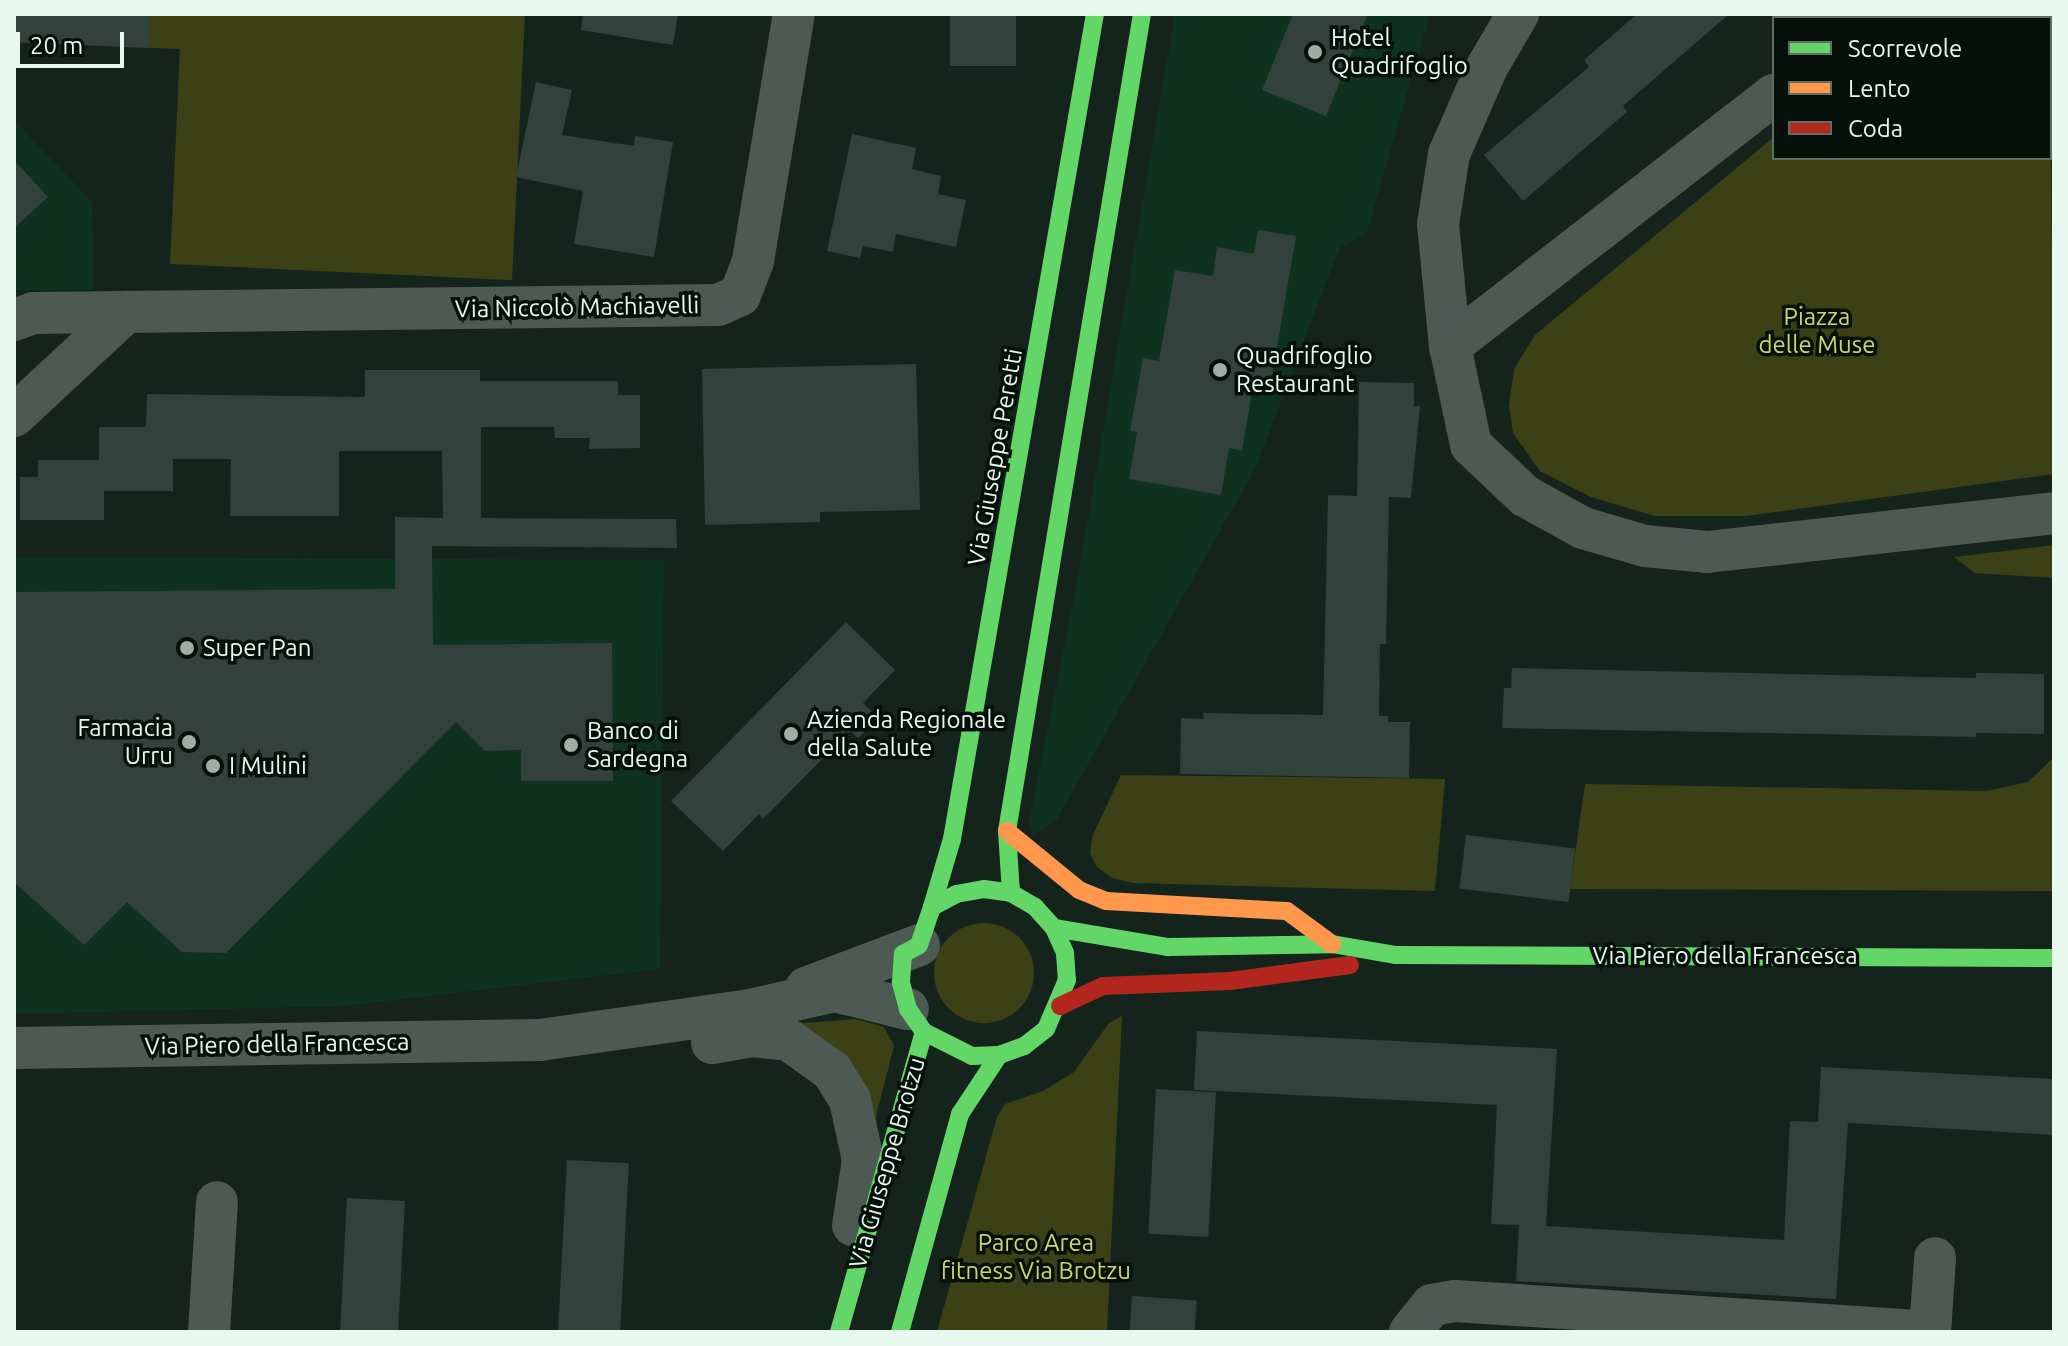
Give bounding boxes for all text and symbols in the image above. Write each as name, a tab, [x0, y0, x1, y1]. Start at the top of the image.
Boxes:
scale bar	[20, 16, 128, 66]
legend	[1772, 16, 2052, 160]
place label: Hotel Quadrifoglio	[1331, 24, 1468, 80]
text: 20 m	[30, 32, 83, 59]
text: Scorrevole	[1848, 35, 1962, 62]
marker: Hotel Quadrifoglio	[1306, 43, 1324, 61]
text: Lento	[1848, 75, 1911, 102]
text: Coda	[1848, 115, 1903, 142]
street label: Via Niccolò Machiavelli	[455, 290, 699, 324]
park label: Piazza delle Muse	[1759, 303, 1875, 359]
place label: Quadrifoglio Restaurant	[1236, 342, 1373, 398]
street label: Via Giuseppe Peretti	[962, 346, 1028, 568]
marker: Quadrifoglio Restaurant	[1211, 361, 1229, 379]
place label: Super Pan	[203, 634, 311, 662]
marker: Super Pan	[178, 639, 196, 657]
place label: Azienda Regionale della Salute	[807, 706, 1006, 762]
place label: Farmacia Urru	[77, 714, 173, 770]
place label: Banco di Sardegna	[587, 717, 688, 773]
marker: Azienda Regionale della Salute	[782, 725, 800, 743]
marker: Farmacia Urru	[180, 733, 198, 751]
marker: Banco di Sardegna	[562, 736, 580, 754]
place label: I Mulini	[229, 752, 307, 780]
marker: I Mulini	[204, 757, 222, 775]
street label: Via Piero della Francesca	[1593, 942, 1857, 970]
street label: Via Piero della Francesca	[144, 1027, 410, 1061]
street label: Via Giuseppe Brotzu	[843, 1054, 931, 1272]
park label: Parco Area fitness Via Brotzu	[941, 1229, 1131, 1285]

